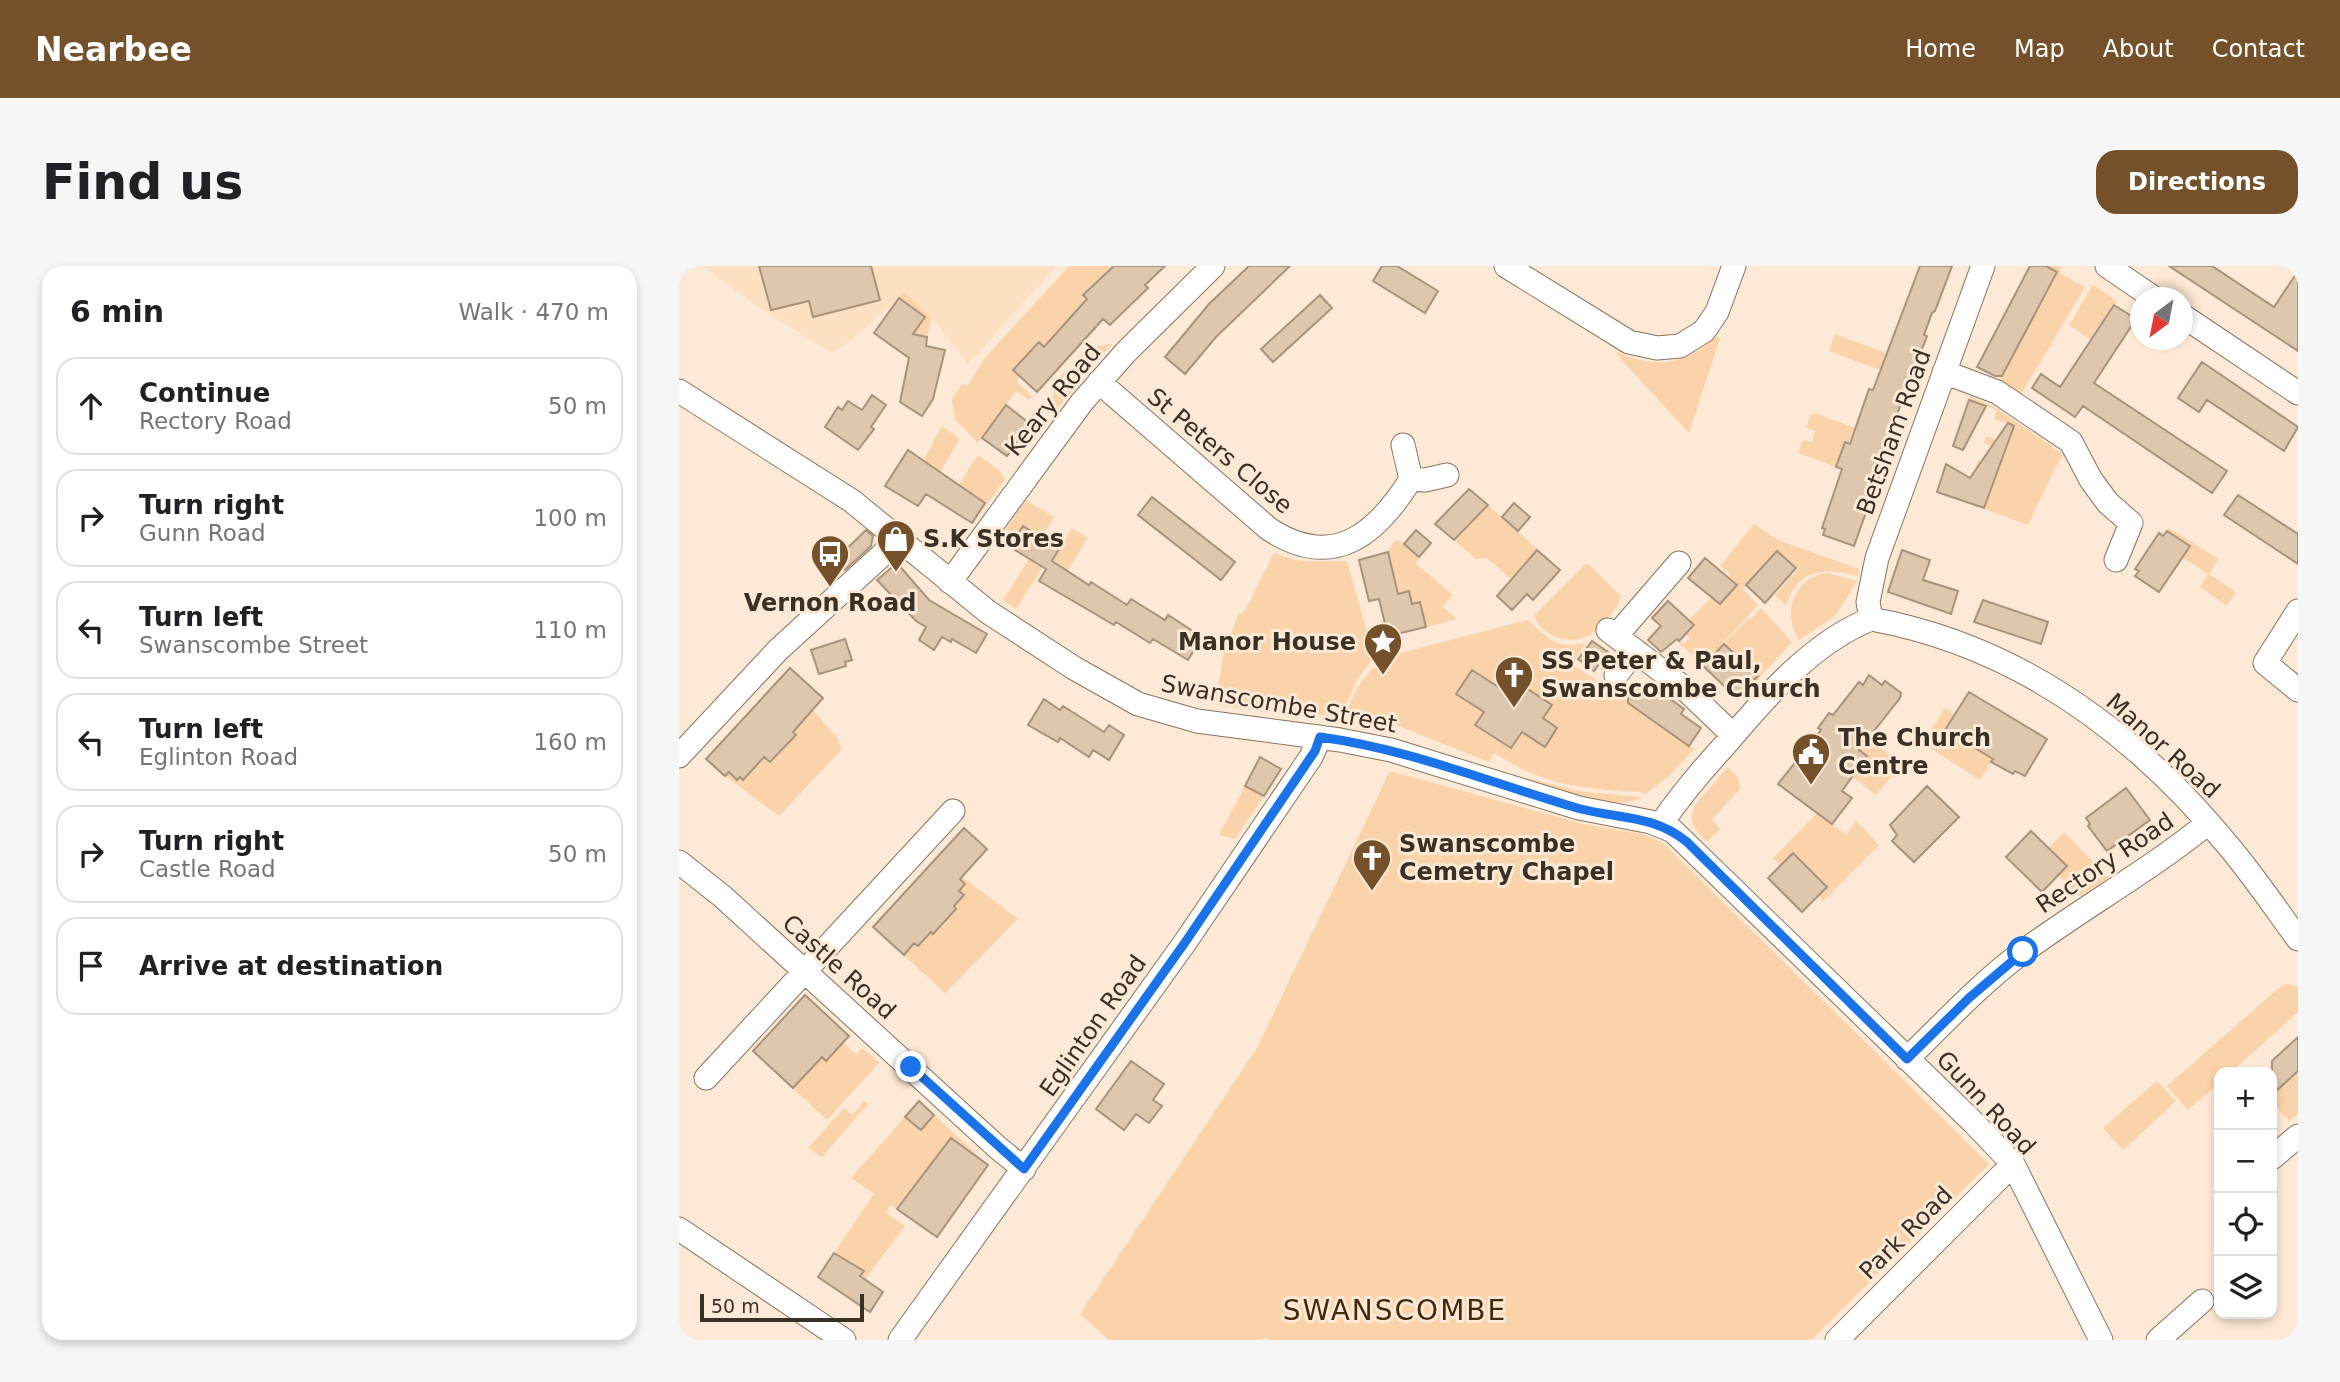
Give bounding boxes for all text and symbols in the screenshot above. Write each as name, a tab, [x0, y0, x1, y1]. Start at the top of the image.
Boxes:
text: Nearbee	[35, 30, 192, 69]
text: Home	[1905, 35, 1976, 63]
text: Map	[2014, 35, 2065, 63]
text: About	[2103, 35, 2174, 63]
text: Contact	[2212, 35, 2305, 63]
button: Directions	[2096, 150, 2298, 214]
text: Find us	[42, 154, 243, 211]
north arrow	[2130, 287, 2193, 350]
text: 6 min	[70, 294, 164, 329]
text: Walk · 470 m	[458, 299, 609, 325]
street label: Keary Road	[999, 338, 1107, 462]
street label: Betsham Road	[1851, 345, 1937, 519]
text: Continue	[139, 378, 270, 408]
street label: St Peters Close	[1142, 382, 1298, 520]
icon: ahead	[72, 387, 110, 425]
text: 50 m	[548, 393, 607, 419]
text: Rectory Road	[139, 408, 292, 434]
text: Turn right	[139, 490, 284, 520]
icon: right	[72, 499, 110, 537]
text: 100 m	[533, 505, 607, 531]
shop icon: S.K Stores	[875, 518, 917, 573]
text: Gunn Road	[139, 520, 266, 546]
place label: S.K Stores	[923, 525, 1064, 553]
bus stop icon: Vernon Road	[809, 533, 851, 588]
place label: Vernon Road	[744, 589, 916, 617]
text: Turn left	[139, 602, 263, 632]
icon: left	[72, 611, 110, 649]
text: 110 m	[533, 617, 607, 643]
place icon: Manor House	[1362, 621, 1404, 676]
place label: Manor House	[1178, 628, 1356, 656]
text: Swanscombe Street	[139, 632, 368, 658]
place label: SS Peter & Paul, Swanscombe Church	[1541, 647, 1821, 703]
church icon: SS Peter & Paul, Swanscombe Church	[1493, 654, 1535, 709]
street label: Swanscombe Street	[1159, 669, 1399, 739]
street label: Manor Road	[2100, 688, 2226, 804]
text: Turn left	[139, 714, 263, 744]
icon: left	[72, 723, 110, 761]
place label: The Church Centre	[1838, 724, 1991, 780]
text: 160 m	[533, 729, 607, 755]
public building icon: The Church Centre	[1790, 731, 1832, 786]
text: Eglinton Road	[139, 744, 298, 770]
street label: Rectory Road	[2031, 807, 2179, 919]
text: Turn right	[139, 826, 284, 856]
place label: Swanscombe Cemetry Chapel	[1399, 830, 1614, 886]
icon: right	[72, 835, 110, 873]
church icon: Swanscombe Cemetry Chapel	[1351, 837, 1393, 892]
text: 50 m	[548, 841, 607, 867]
text: Castle Road	[139, 856, 276, 882]
street label: Castle Road	[777, 909, 901, 1025]
route start	[2007, 936, 2038, 967]
icon: arrive	[72, 947, 110, 985]
street label: Eglinton Road	[1034, 950, 1152, 1102]
text: Arrive at destination	[139, 951, 443, 981]
street label: Gunn Road	[1931, 1045, 2041, 1161]
route end	[895, 1051, 926, 1082]
map controls	[2214, 1067, 2277, 1319]
button: +	[2214, 1067, 2277, 1130]
button: −	[2214, 1130, 2277, 1193]
street label: Park Road	[1854, 1181, 1958, 1285]
button: locate	[2214, 1193, 2277, 1256]
button: layers	[2214, 1256, 2277, 1319]
scale bar	[700, 1291, 865, 1323]
district label: SWANSCOMBE	[1283, 1294, 1507, 1327]
text: 50 m	[711, 1295, 760, 1317]

